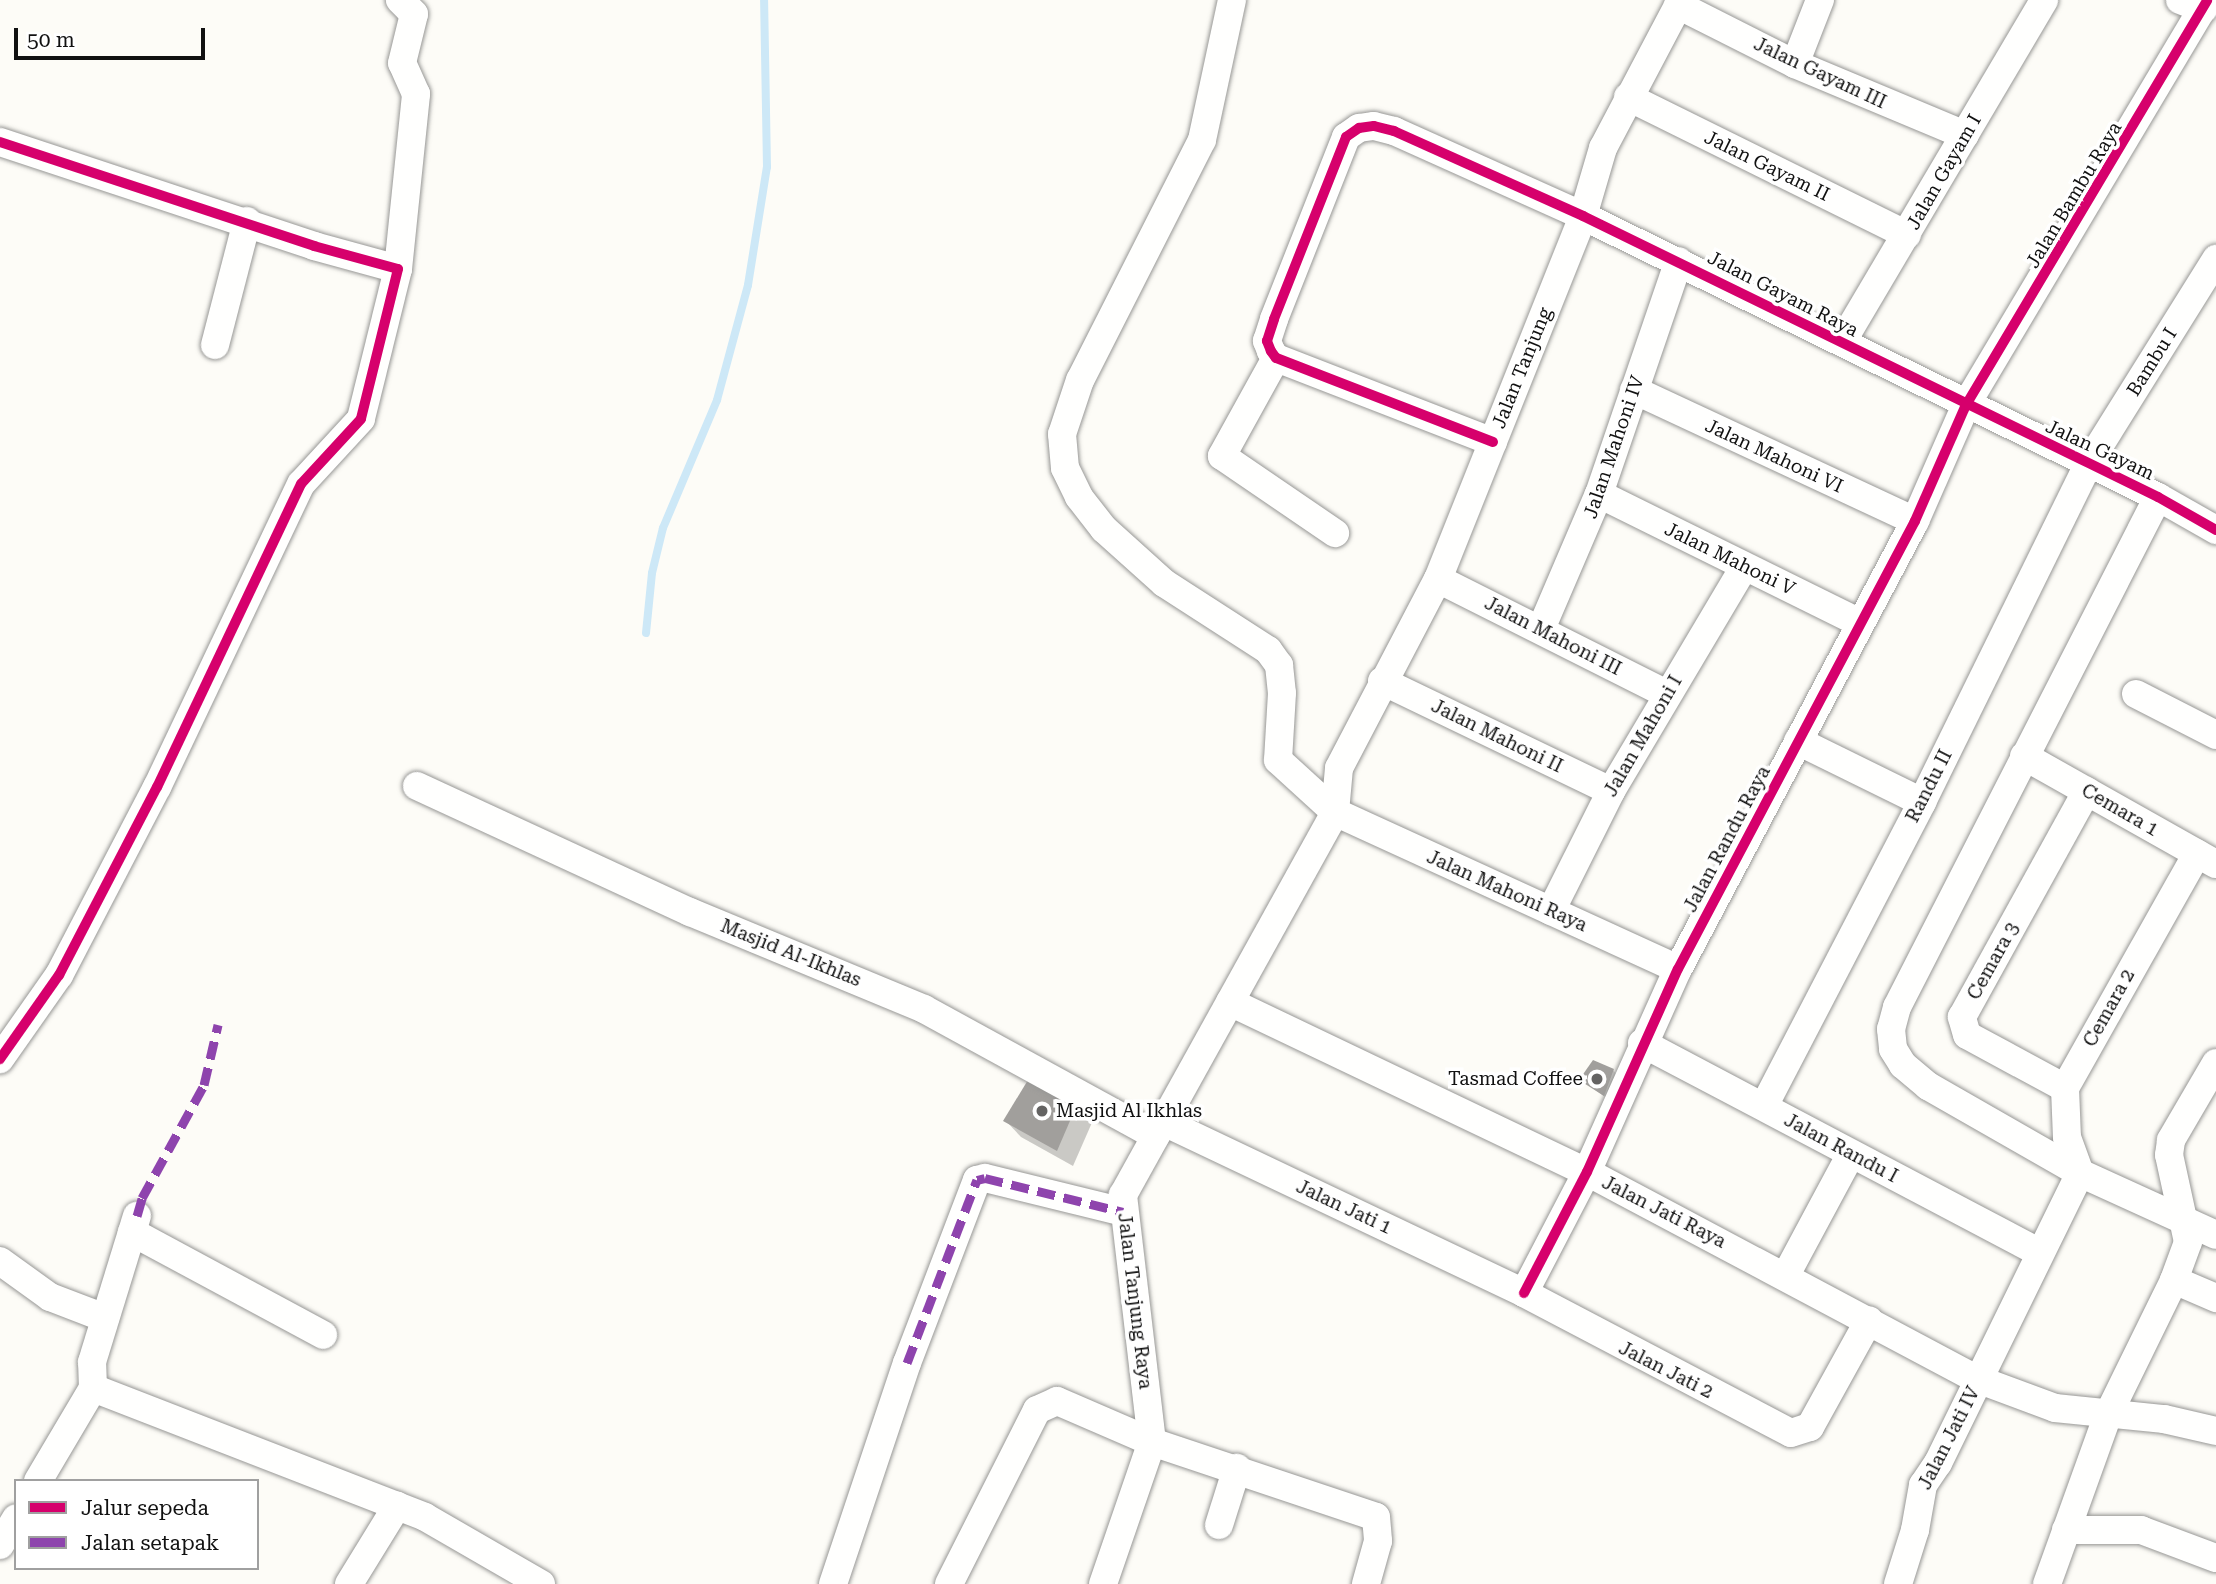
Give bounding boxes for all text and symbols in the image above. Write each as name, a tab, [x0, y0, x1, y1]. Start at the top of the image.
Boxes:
scale bar	[18, 14, 208, 58]
text: 50 m	[27, 28, 75, 52]
street label: Jalan Gayam III	[1750, 32, 1890, 114]
street label: Jalan Gayam I	[1902, 110, 1986, 234]
street label: Jalan Bambu Raya	[2021, 118, 2127, 272]
street label: Jalan Gayam II	[1701, 126, 1833, 206]
street label: Jalan Gayam Raya	[1704, 246, 1862, 342]
street label: Jalan Tanjung	[1487, 304, 1557, 432]
street label: Bambu I	[2122, 324, 2182, 400]
street label: Jalan Mahoni IV	[1579, 373, 1649, 521]
street label: Jalan Mahoni VI	[1701, 414, 1847, 498]
street label: Jalan Gayam	[2042, 415, 2158, 485]
street label: Jalan Mahoni V	[1661, 518, 1799, 600]
street label: Jalan Mahoni III	[1481, 592, 1625, 680]
street label: Jalan Mahoni I	[1599, 671, 1687, 801]
street label: Jalan Mahoni II	[1428, 694, 1566, 778]
street label: Randu II	[1901, 746, 1957, 826]
street label: Jalan Randu Raya	[1679, 762, 1775, 916]
street label: Cemara 1	[2077, 779, 2163, 841]
street label: Jalan Mahoni Raya	[1423, 845, 1591, 937]
street label: Masjid Al-Ikhlas	[717, 914, 865, 992]
street label: Cemara 3	[1962, 918, 2024, 1004]
street label: Cemara 2	[2078, 965, 2140, 1051]
place label: Tasmad Coffee	[1448, 1068, 1583, 1090]
marker: Tasmad Coffee	[1589, 1071, 1605, 1087]
place label: Masjid Al Ikhlas	[1056, 1100, 1202, 1122]
marker: Masjid Al Ikhlas	[1034, 1103, 1050, 1119]
street label: Jalan Randu I	[1780, 1109, 1902, 1187]
street label: Jalan Jati Raya	[1598, 1171, 1730, 1253]
street label: Jalan Jati 1	[1293, 1175, 1395, 1239]
street label: Jalan Tanjung Raya	[1113, 1212, 1157, 1390]
street label: Jalan Jati 2	[1615, 1337, 1717, 1403]
street label: Jalan Jati IV	[1913, 1383, 1985, 1493]
legend	[14, 1479, 259, 1570]
text: Jalur sepeda	[81, 1496, 209, 1520]
text: Jalan setapak	[81, 1531, 219, 1555]

